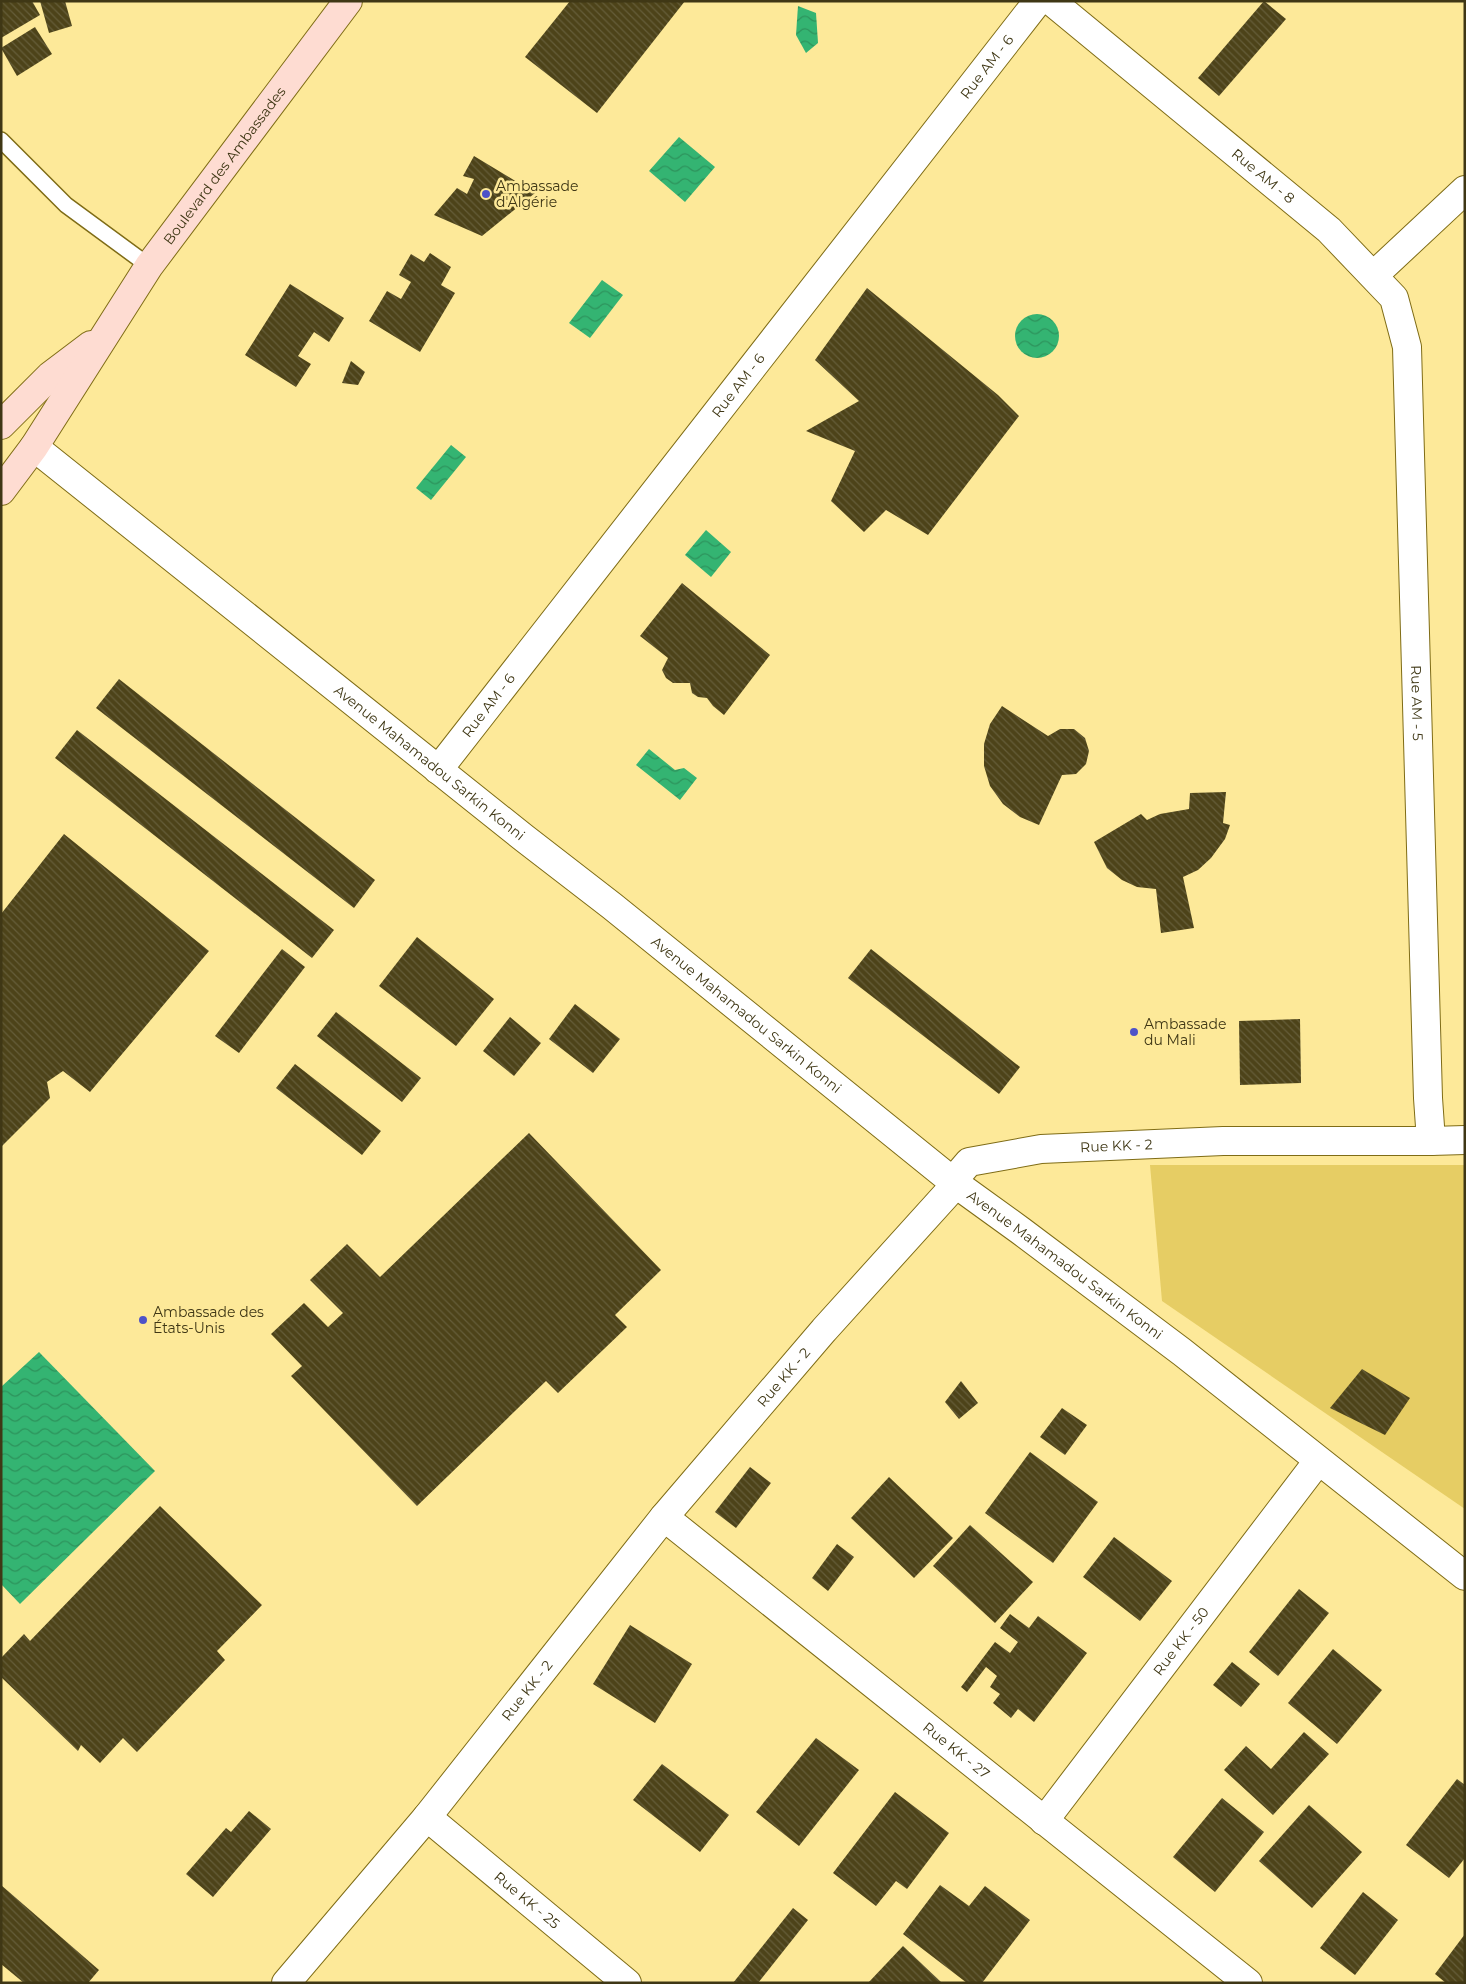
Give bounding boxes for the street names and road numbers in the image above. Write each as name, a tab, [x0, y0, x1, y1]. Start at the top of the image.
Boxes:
street label: Rue AM - 6	[956, 31, 1018, 102]
street label: Boulevard des Ambassades	[159, 83, 290, 248]
street label: Rue AM - 8	[1228, 145, 1299, 207]
street label: Rue AM - 6	[708, 349, 769, 421]
street label: Rue AM - 5	[1407, 665, 1427, 741]
street label: Rue AM - 6	[458, 669, 519, 741]
street label: Avenue Mahamadou Sarkin Konni	[330, 681, 529, 844]
street label: Avenue Mahamadou Sarkin Konni	[648, 932, 845, 1097]
street label: Rue KK - 2	[1080, 1135, 1153, 1156]
street label: Avenue Mahamadou Sarkin Konni	[964, 1186, 1166, 1343]
street label: Rue KK - 2	[753, 1344, 814, 1411]
street label: Rue KK - 50	[1149, 1603, 1213, 1679]
street label: Rue KK - 2	[497, 1657, 556, 1724]
street label: Rue KK - 27	[919, 1718, 993, 1782]
street label: Rue KK - 25	[490, 1867, 564, 1933]

